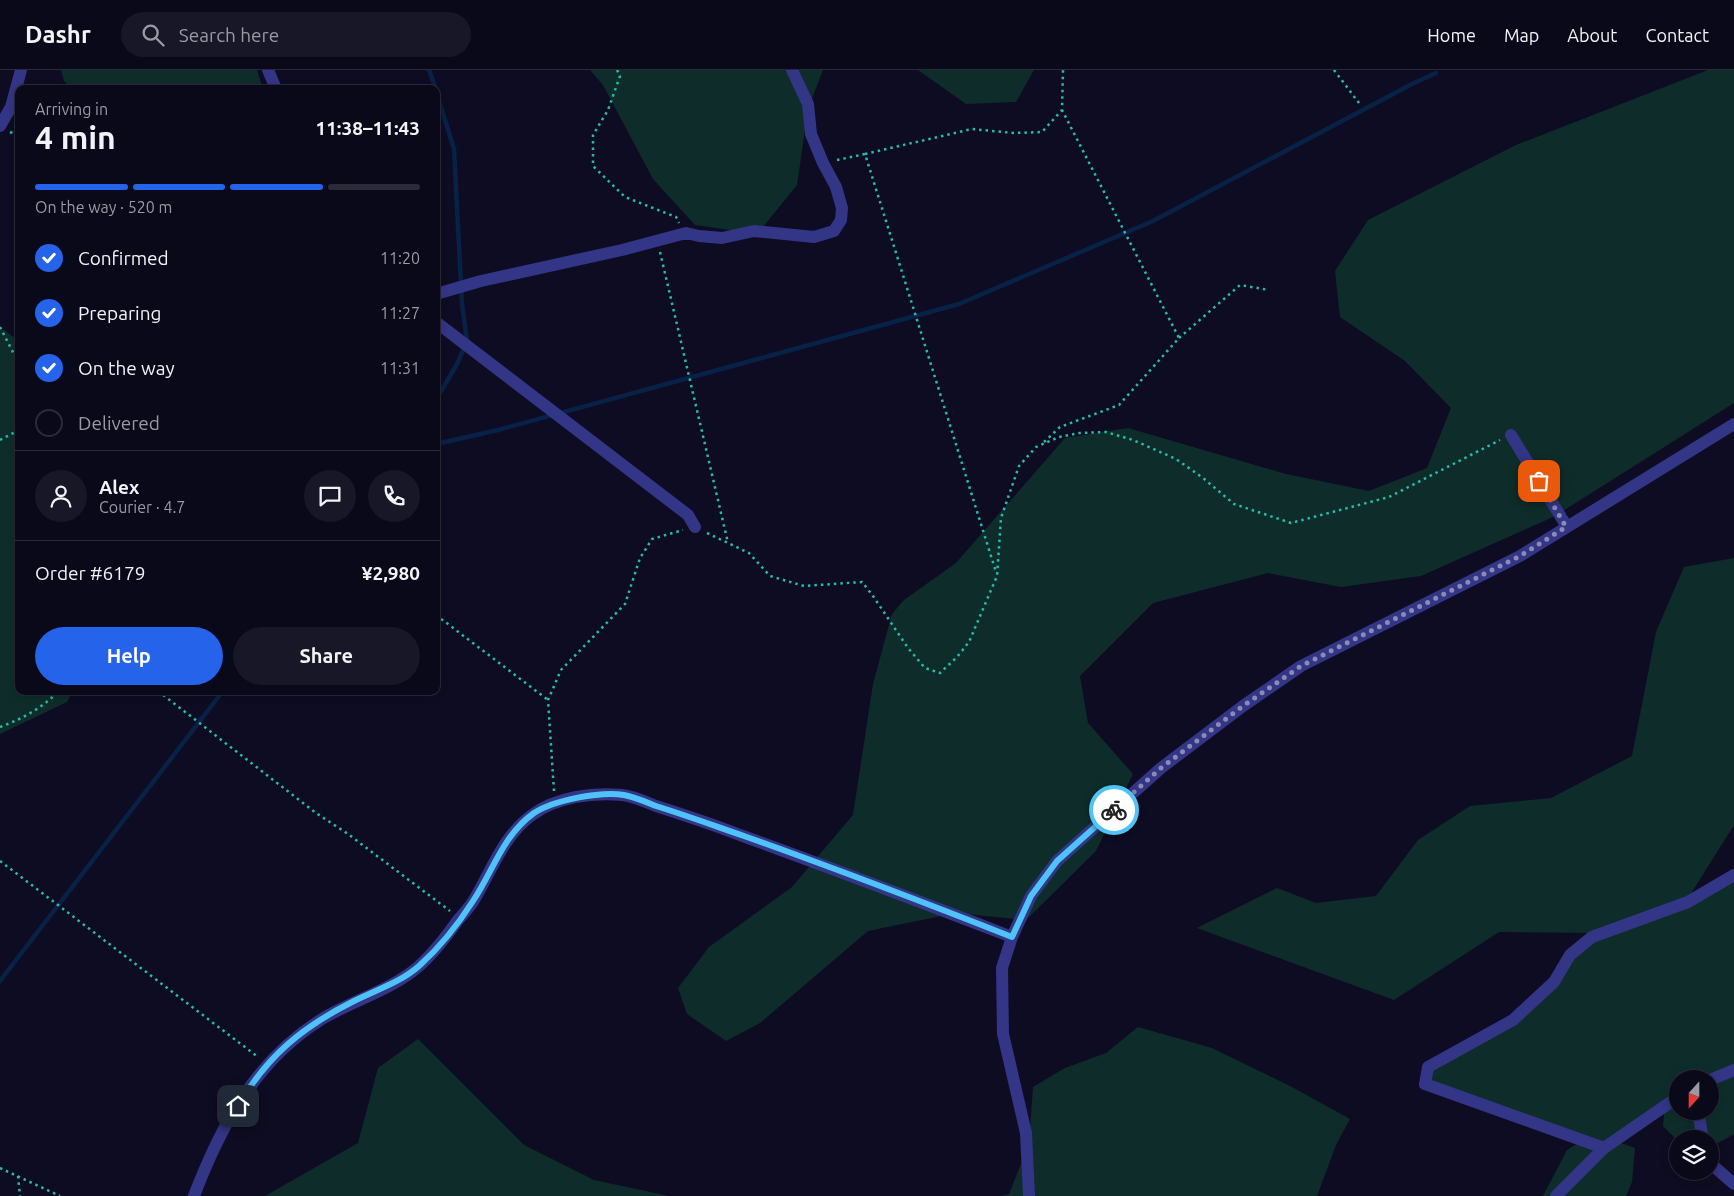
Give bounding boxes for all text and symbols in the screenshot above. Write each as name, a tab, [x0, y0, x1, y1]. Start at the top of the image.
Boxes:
search box	[121, 12, 471, 57]
text: Dashr	[25, 21, 91, 48]
icon: search	[139, 21, 167, 49]
text: Search here	[179, 24, 279, 46]
text: Home	[1427, 25, 1476, 45]
text: Map	[1504, 25, 1539, 45]
text: About	[1567, 25, 1617, 45]
text: Contact	[1645, 25, 1709, 45]
text: Arriving in	[35, 100, 108, 118]
text: 11:38–11:43	[315, 117, 420, 139]
text: 4 min	[35, 119, 116, 155]
text: On the way · 520 m	[35, 198, 172, 216]
icon: check	[35, 244, 63, 272]
text: Confirmed	[78, 247, 169, 269]
text: 11:20	[380, 249, 420, 267]
icon: check	[35, 299, 63, 327]
text: Preparing	[78, 302, 162, 324]
text: 11:27	[380, 304, 420, 322]
icon: check	[35, 354, 63, 382]
text: On the way	[78, 357, 175, 379]
text: 11:31	[380, 359, 420, 377]
text: Delivered	[78, 412, 160, 434]
pin	[1518, 460, 1560, 502]
icon: bag	[1525, 467, 1553, 495]
button: person	[35, 470, 87, 522]
button: chat	[304, 470, 356, 522]
button: phone	[368, 470, 420, 522]
text: Alex	[99, 476, 139, 498]
text: Courier · 4.7	[99, 498, 185, 516]
text: Order #6179	[35, 562, 145, 584]
text: ¥2,980	[362, 562, 420, 584]
button: Help	[35, 627, 223, 685]
button: Share	[233, 627, 420, 685]
courier	[1089, 785, 1139, 835]
icon: bike	[1100, 796, 1128, 824]
north arrow	[1669, 1070, 1719, 1120]
map controls	[1669, 1070, 1719, 1180]
pin	[217, 1085, 259, 1127]
icon: home	[224, 1092, 252, 1120]
button: layers	[1669, 1130, 1719, 1180]

